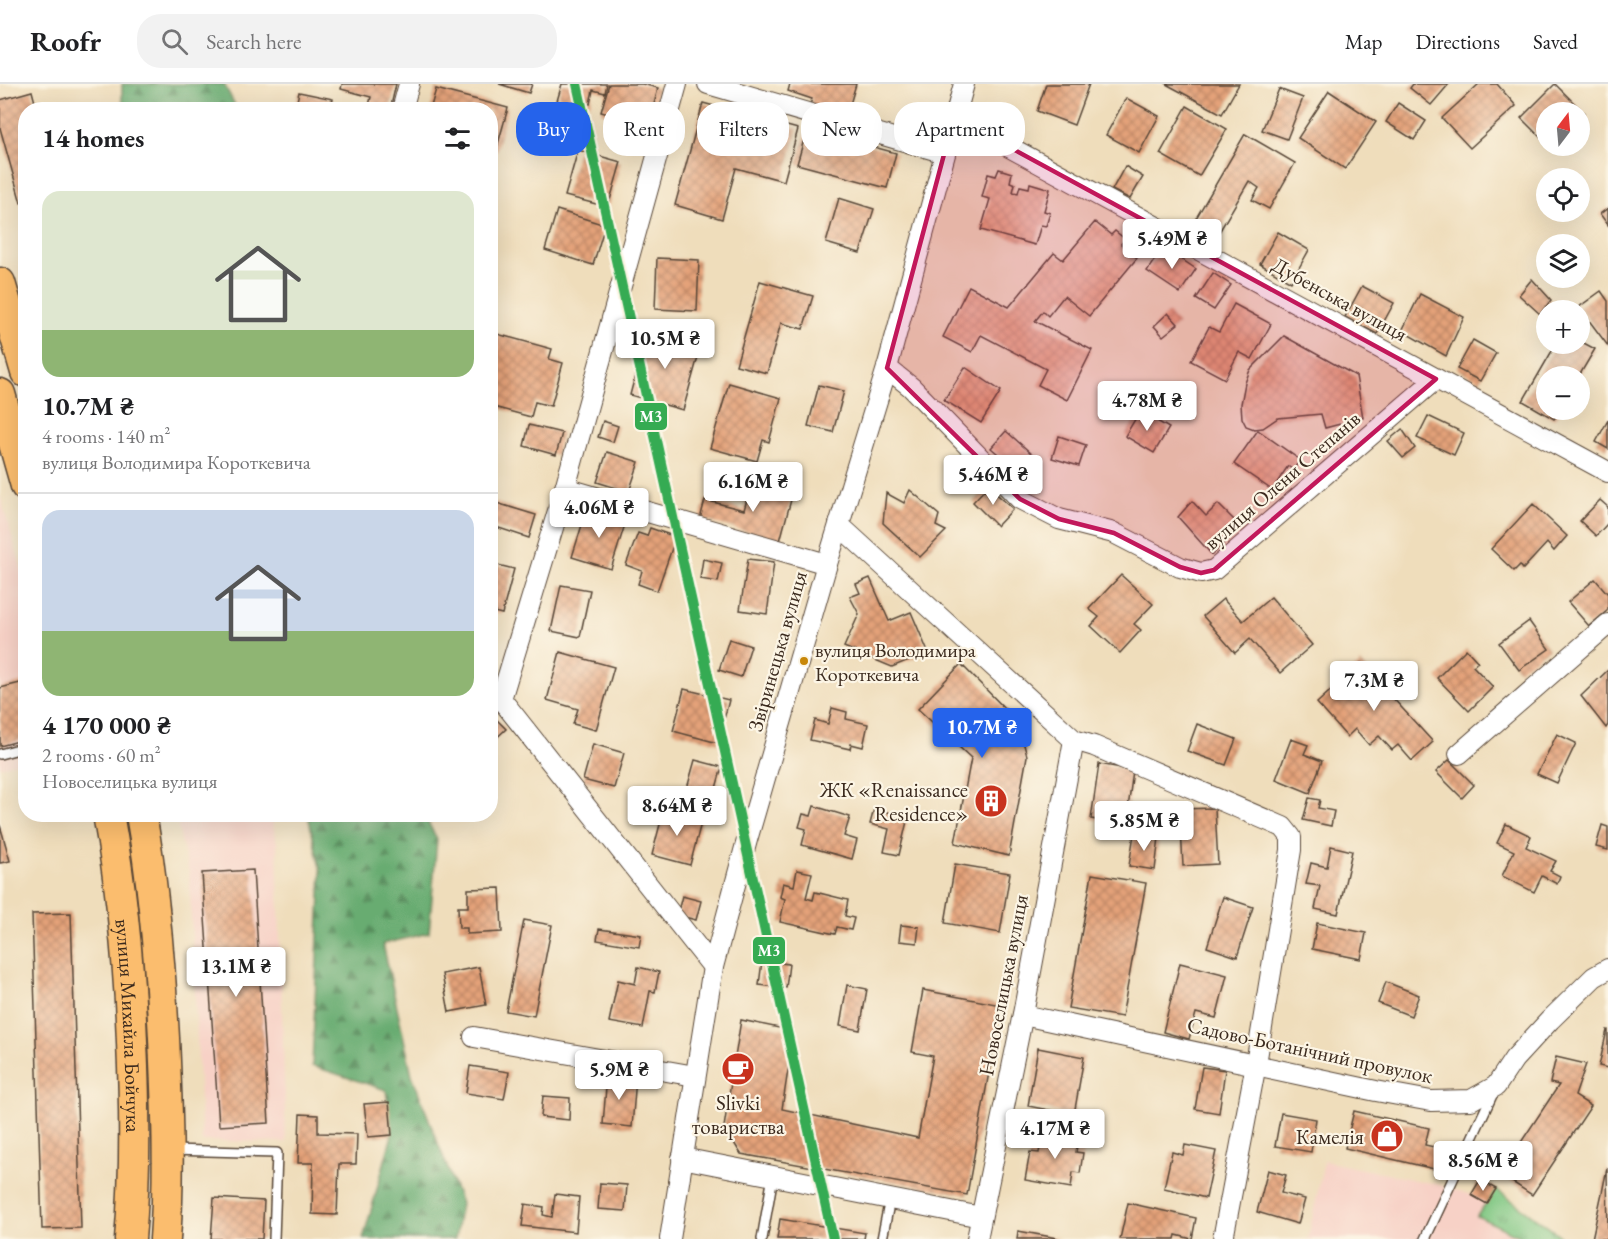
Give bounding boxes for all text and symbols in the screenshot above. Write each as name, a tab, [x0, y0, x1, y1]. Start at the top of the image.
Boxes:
search box	[137, 14, 557, 68]
text: Roofr	[30, 23, 101, 59]
icon: search	[158, 25, 191, 58]
text: Search here	[206, 27, 302, 56]
text: Map	[1345, 28, 1382, 55]
text: Directions	[1415, 28, 1500, 55]
text: Saved	[1533, 28, 1578, 55]
chip: Buy	[516, 102, 591, 156]
chip: Rent	[603, 102, 685, 156]
chip: Filters	[697, 102, 789, 156]
chip: New	[801, 102, 882, 156]
chip: Apartment	[894, 102, 1025, 156]
north arrow	[1536, 102, 1590, 156]
map controls	[1536, 102, 1590, 420]
text: 14 homes	[42, 121, 144, 155]
icon: filters	[441, 122, 474, 155]
button: locate	[1536, 168, 1590, 222]
pin: 5.49M ₴	[1117, 219, 1227, 270]
text: 5.49M ₴	[1137, 225, 1207, 251]
icon: home	[204, 230, 312, 338]
button: layers	[1536, 234, 1590, 288]
street label: Дубенська вулиця	[1268, 251, 1412, 347]
button: +	[1536, 300, 1590, 354]
pin: 10.5M ₴	[610, 319, 720, 370]
text: 10.5M ₴	[630, 325, 700, 351]
button: −	[1536, 366, 1590, 420]
pin: 4.78M ₴	[1092, 381, 1202, 432]
text: 4.78M ₴	[1112, 387, 1182, 413]
text: 10.7M ₴	[42, 389, 134, 423]
line badge: M3	[634, 402, 668, 431]
street label: вулиця Олени Степанів	[1198, 405, 1366, 555]
text: M3	[639, 406, 663, 427]
text: 4 rooms · 140 m²	[42, 423, 170, 449]
text: вулиця Володимира Короткевича	[42, 449, 311, 475]
pin: 5.46M ₴	[938, 455, 1048, 506]
text: 5.46M ₴	[958, 461, 1028, 487]
pin: 6.16M ₴	[698, 462, 808, 513]
text: 6.16M ₴	[718, 468, 788, 494]
pin: 4.06M ₴	[544, 488, 654, 539]
text: 4.06M ₴	[564, 494, 634, 520]
icon: home	[204, 549, 312, 657]
street label: Звіринецька вулиця	[741, 568, 813, 734]
place label: вулиця Володимира Короткевича	[815, 637, 976, 687]
marker: вулиця Володимира Короткевича	[798, 655, 810, 667]
pin: 7.3M ₴	[1325, 661, 1423, 712]
text: 7.3M ₴	[1344, 667, 1404, 693]
text: 4 170 000 ₴	[42, 708, 171, 742]
pin: 10.7M ₴	[927, 708, 1037, 759]
text: 10.7M ₴	[947, 714, 1017, 740]
text: 2 rooms · 60 m²	[42, 742, 161, 768]
text: Новоселицька вулиця	[42, 768, 217, 794]
place label: ЖК «Renaissance Residence»	[819, 776, 968, 827]
building icon: ЖК «Renaissance Residence»	[973, 783, 1009, 819]
pin: 8.64M ₴	[622, 786, 732, 837]
text: 8.64M ₴	[642, 792, 712, 818]
pin: 5.85M ₴	[1089, 801, 1199, 852]
text: 5.85M ₴	[1109, 807, 1179, 833]
street label: Новоселицька вулиця	[972, 892, 1034, 1078]
street label: вулиця Михайла Бойчука	[110, 917, 148, 1133]
line badge: M3	[752, 936, 786, 965]
text: M3	[757, 940, 781, 961]
pin: 13.1M ₴	[181, 947, 291, 998]
text: 13.1M ₴	[201, 953, 271, 979]
street label: Садово-Ботанічний провулок	[1185, 1011, 1435, 1089]
pin: 5.9M ₴	[570, 1050, 668, 1101]
cafe icon: Slivki товариства	[720, 1051, 756, 1087]
text: 5.9M ₴	[589, 1056, 649, 1082]
place label: Slivki товариства	[692, 1089, 785, 1140]
pin: 4.17M ₴	[1000, 1109, 1110, 1160]
text: 4.17M ₴	[1020, 1115, 1090, 1141]
shop icon: Камелія	[1369, 1118, 1405, 1154]
place label: Камелія	[1296, 1123, 1364, 1150]
pin: 8.56M ₴	[1428, 1141, 1538, 1192]
text: 8.56M ₴	[1448, 1147, 1518, 1173]

